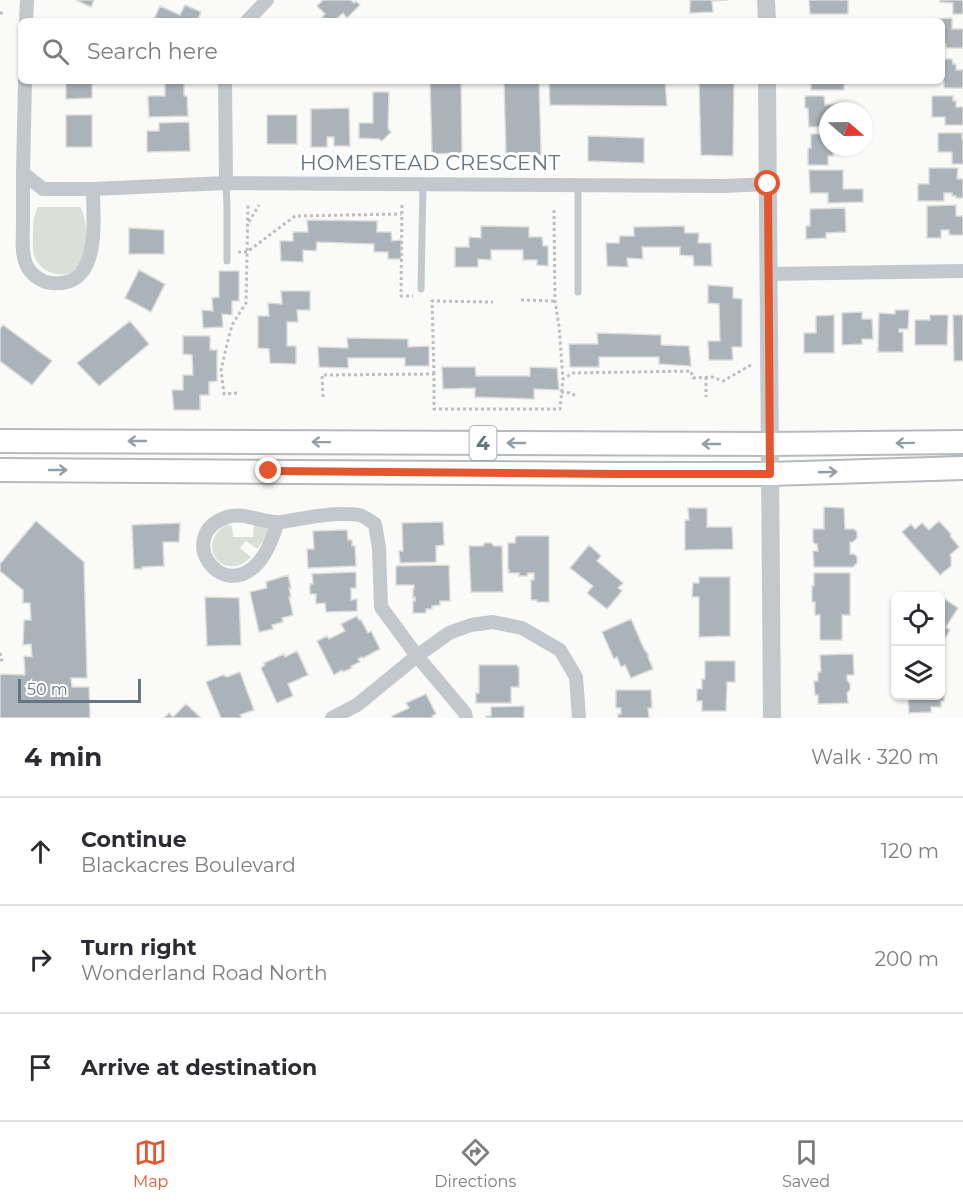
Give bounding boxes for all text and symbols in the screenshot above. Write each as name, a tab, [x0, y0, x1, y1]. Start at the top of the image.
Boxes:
search box	[18, 18, 945, 84]
icon: search	[39, 35, 72, 68]
text: Search here	[87, 38, 218, 65]
north arrow	[819, 102, 873, 156]
street label: HOMESTEAD CRESCENT	[300, 150, 560, 175]
route start	[754, 170, 780, 196]
road number: 4	[470, 426, 496, 460]
one-way arrow	[127, 435, 147, 447]
one-way arrow	[312, 436, 332, 448]
one-way arrow	[507, 437, 527, 449]
one-way arrow	[895, 437, 915, 448]
one-way arrow	[702, 438, 722, 450]
route end	[255, 457, 281, 483]
one-way arrow	[48, 464, 68, 476]
one-way arrow	[818, 466, 838, 478]
map controls	[891, 592, 945, 700]
button: locate	[891, 592, 945, 646]
button: layers	[891, 646, 945, 700]
scale bar	[18, 676, 141, 704]
text: 50 m	[27, 680, 68, 699]
text: 4 min	[24, 741, 102, 773]
text: Walk · 320 m	[811, 745, 939, 769]
text: Continue	[81, 826, 187, 853]
icon: ahead	[24, 835, 57, 868]
text: 120 m	[881, 839, 939, 863]
text: Blackacres Boulevard	[81, 853, 296, 877]
text: Turn right	[81, 934, 196, 961]
icon: right	[24, 943, 57, 976]
text: 200 m	[875, 947, 939, 971]
text: Wonderland Road North	[81, 961, 327, 985]
icon: arrive	[24, 1051, 57, 1084]
text: Arrive at destination	[81, 1054, 317, 1081]
tab: Map	[133, 1136, 168, 1191]
tab: Directions	[434, 1136, 516, 1191]
tab: Saved	[782, 1136, 830, 1191]

